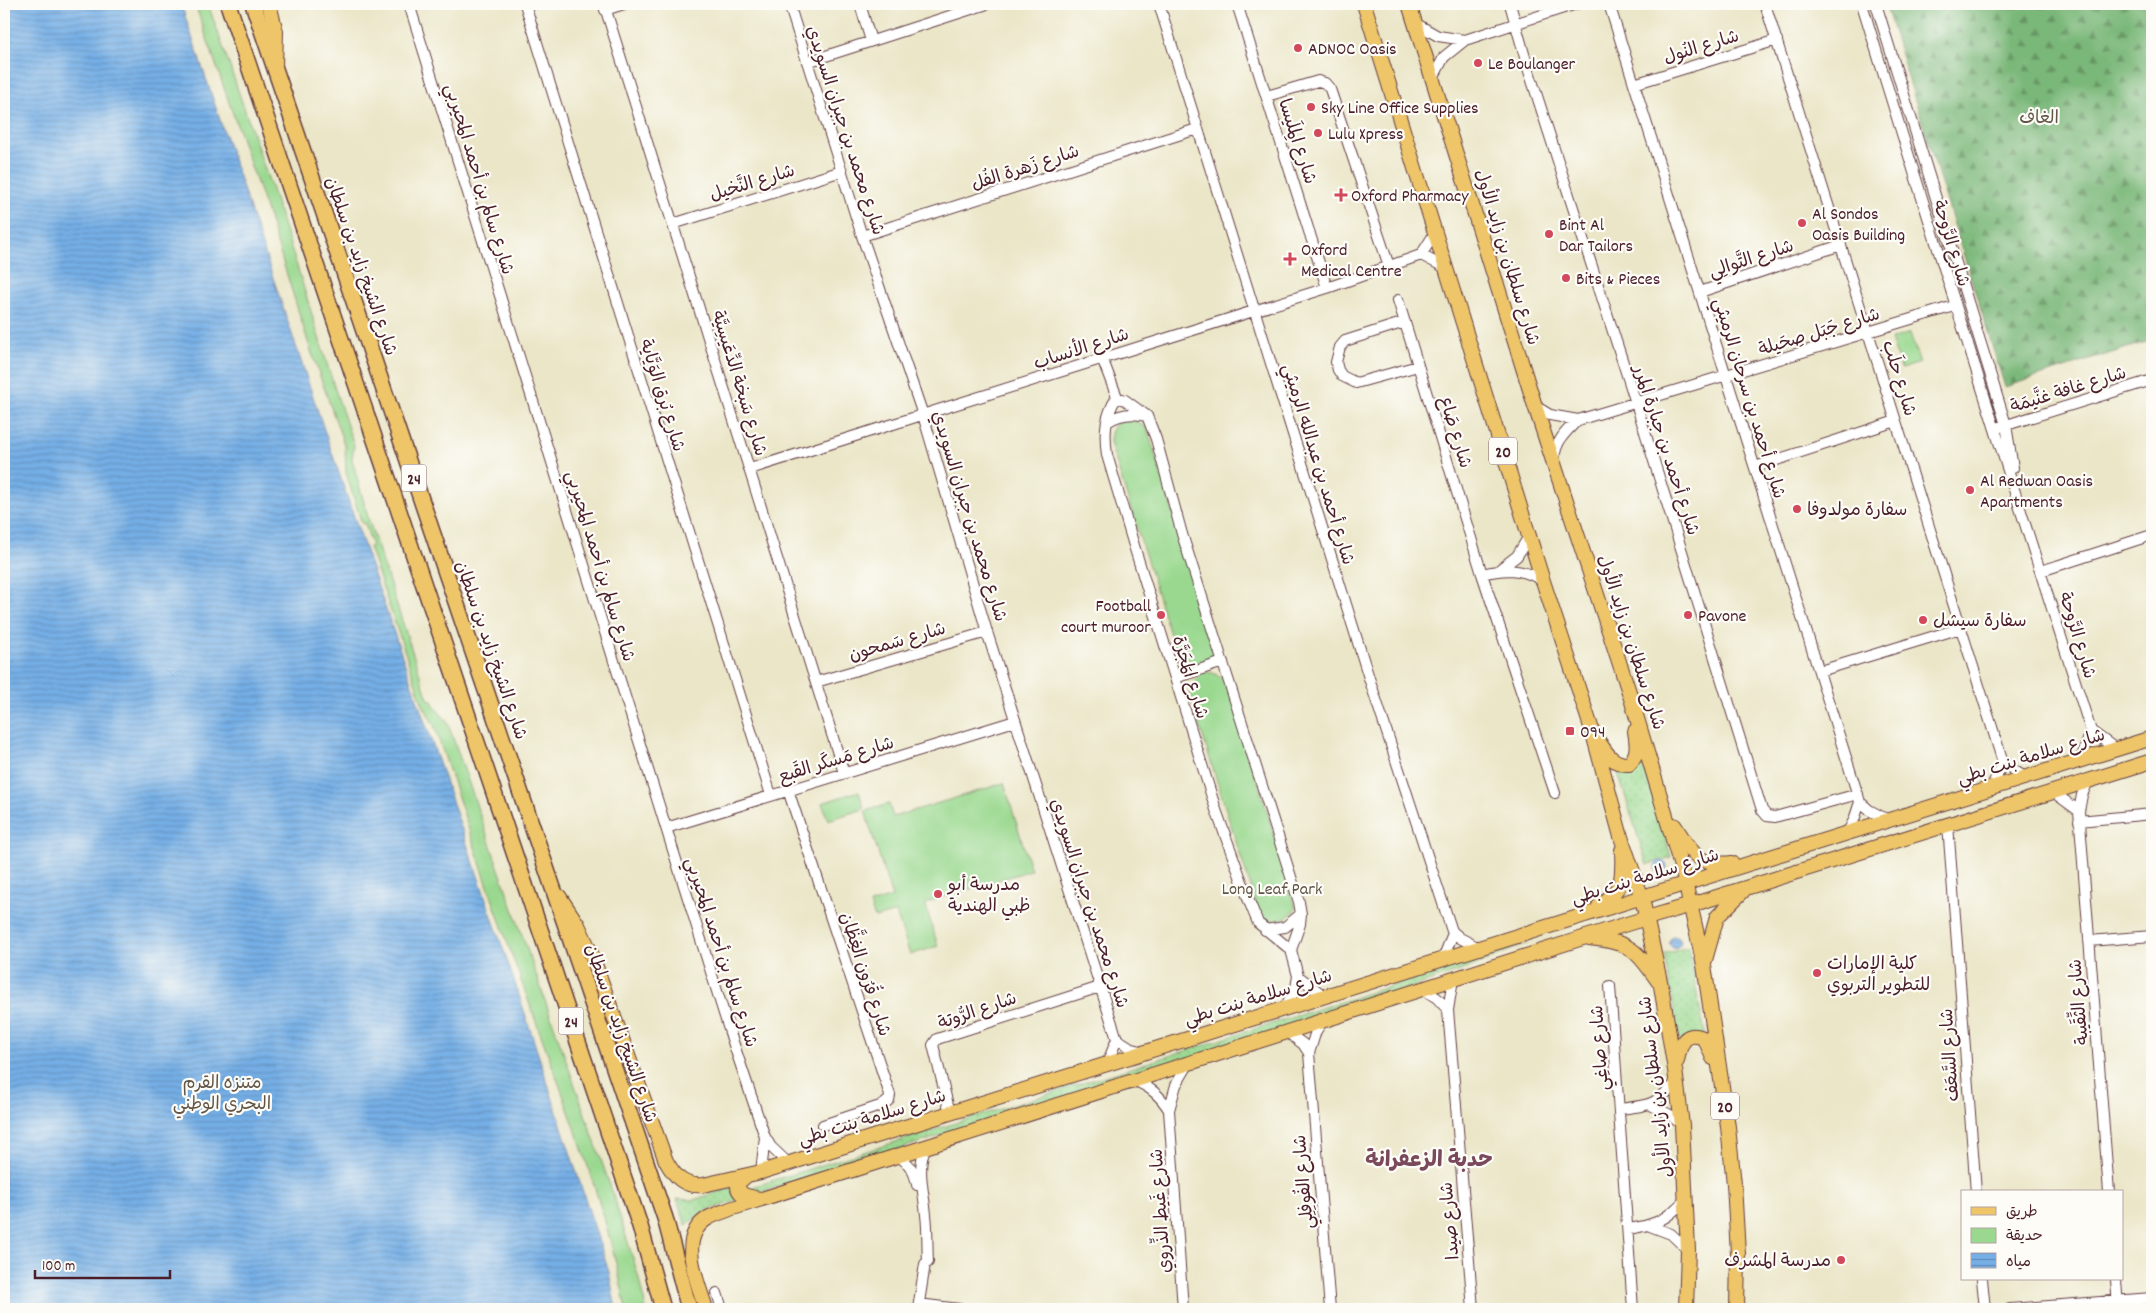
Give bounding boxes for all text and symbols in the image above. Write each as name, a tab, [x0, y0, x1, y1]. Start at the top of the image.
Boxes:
street label: شارع محمد بن جبران السويدي	[798, 23, 889, 239]
street label: شارع النُول	[1661, 25, 1743, 72]
place label: ADNOC Oasis	[1308, 38, 1397, 63]
marker: ADNOC Oasis	[1292, 42, 1304, 54]
place label: Le Boulanger	[1488, 53, 1576, 78]
marker: Le Boulanger	[1472, 57, 1484, 69]
street label: شارع سالم بن أحمد المحيربي	[436, 81, 519, 279]
street label: شارع المِلَيسا	[1270, 95, 1323, 188]
place label: Sky Line Office Supplies	[1321, 97, 1479, 122]
marker: Sky Line Office Supplies	[1305, 101, 1317, 113]
park label: الغاف	[2019, 107, 2059, 132]
place label: Lulu Xpress	[1328, 123, 1404, 148]
marker: Lulu Xpress	[1312, 127, 1324, 139]
street label: شارع زَهرة الفُل	[968, 138, 1083, 199]
street label: شارع النَّخيل	[706, 157, 798, 209]
street label: شارع سلطان بن زايد الأول	[1467, 166, 1546, 349]
street label: شارع الشيخ زايد بن سلطان	[317, 174, 402, 360]
place label: Oxford Pharmacy	[1351, 185, 1469, 210]
marker: Oxford Pharmacy	[1335, 189, 1347, 201]
street label: شارع الرَّوحة	[1925, 197, 1975, 290]
place label: Al Sondos Oasis Building	[1812, 203, 1905, 249]
place label: Bint Al Dar Tailors	[1559, 214, 1633, 260]
marker: Al Sondos Oasis Building	[1796, 217, 1808, 229]
marker: Bint Al Dar Tailors	[1543, 228, 1555, 240]
street label: شارع التَّوالِي	[1705, 232, 1798, 287]
place label: Oxford Medical Centre	[1301, 239, 1402, 285]
marker: Oxford Medical Centre	[1283, 252, 1297, 266]
place label: Bits & Pieces	[1576, 268, 1660, 293]
marker: Bits & Pieces	[1560, 272, 1572, 284]
street label: شارع أحمد بن سرحان الرميثي	[1704, 295, 1790, 502]
street label: شارع جَبَل صِحَيلة	[1756, 303, 1884, 364]
street label: شارع سَبخة الدِّعَيسِيَّة	[704, 308, 772, 460]
street label: شارع الأنساب	[1030, 321, 1133, 378]
street label: شارع بُرق الوَيَّاية	[632, 336, 690, 455]
street label: شارع حلَب	[1874, 337, 1923, 420]
street label: شارع غافة غنَّيمَة	[2007, 359, 2130, 421]
street label: شارع أحمد بن عبدالله الرميثي	[1273, 361, 1359, 569]
street label: شارع أحمد بن جبارة المرر	[1625, 361, 1704, 539]
street label: شارع صَاع	[1431, 394, 1476, 472]
street label: شارع محمد بن جبران السويدي	[924, 408, 1012, 625]
road number: 20	[1489, 438, 1517, 464]
road number: 24	[402, 464, 426, 492]
street label: شارع سالم بن أحمد المحيربي	[557, 468, 640, 666]
place label: Al Redwan Oasis Apartments	[1980, 470, 2093, 516]
marker: Al Redwan Oasis Apartments	[1964, 484, 1976, 496]
place label: سفارة مولدوفا	[1807, 499, 1907, 524]
marker: سفارة مولدوفا	[1791, 503, 1803, 515]
street label: شارع سلطان بن زايد الأول	[1589, 551, 1672, 734]
street label: شارع الشيخ زايد بن سلطان	[447, 558, 532, 744]
street label: شارع الرَّوحة	[2051, 589, 2101, 682]
place label: Football court muroor	[1061, 595, 1152, 641]
place label: Pavone	[1698, 605, 1746, 630]
marker: Football court muroor	[1155, 609, 1167, 621]
marker: Pavone	[1682, 609, 1694, 621]
place label: سفارة سيشل	[1933, 610, 2027, 635]
marker: سفارة سيشل	[1917, 614, 1929, 626]
street label: شارع سَمحون	[846, 618, 949, 669]
street label: شارع المَجَرَّة	[1164, 633, 1213, 722]
place label: 094	[1580, 721, 1606, 746]
street label: شارع سلامة بنت بطي	[1955, 724, 2109, 794]
marker: 094	[1564, 725, 1576, 737]
street label: شارع مَسكَر القَبع	[775, 731, 898, 791]
street label: شارع محمد بن جبران السويدي	[1042, 796, 1133, 1012]
street label: شارع سلامة بنت بطي	[1569, 844, 1723, 914]
street label: شارع سالم بن أحمد المحيربي	[676, 855, 762, 1051]
place label: مدرسة أبو ظبي الهندية	[946, 874, 1031, 921]
park label: Long Leaf Park	[1222, 878, 1322, 903]
marker: مدرسة أبو ظبي الهندية	[932, 888, 944, 900]
street label: شارع قُرُون الغِظَّان	[832, 908, 900, 1040]
street label: شارع الشيخ زايد بن سلطان	[577, 941, 662, 1127]
place label: كلية الإمارات للتطوير التربوي	[1827, 953, 1930, 999]
street label: شارع الثِّقَيبة	[2061, 958, 2097, 1046]
street label: شارع سلامة بنت بطي	[1182, 965, 1336, 1035]
marker: كلية الإمارات للتطوير التربوي	[1811, 967, 1823, 979]
street label: شارع الرُّوتة	[935, 987, 1021, 1038]
street label: شارع سلطان بن زايد الأول	[1632, 994, 1681, 1179]
street label: شارع صاغِي	[1586, 1004, 1618, 1091]
street label: شارع السَّعَف	[1936, 1007, 1967, 1102]
road number: 24	[558, 1008, 584, 1034]
park label: متنزه القرم البحري الوطني	[173, 1072, 271, 1119]
street label: شارع سلامة بنت بطي	[796, 1085, 950, 1155]
road number: 20	[1711, 1092, 1739, 1120]
street label: شارع الفُوفِلِي	[1287, 1134, 1323, 1230]
district label: حدبة الزعفرانة	[1365, 1146, 1493, 1177]
street label: شارع غَيط الذِّروي	[1142, 1148, 1179, 1274]
street label: شارع صيدا	[1436, 1181, 1467, 1261]
legend	[1961, 1190, 2124, 1280]
text: طريق	[2006, 1202, 2038, 1224]
text: حديقة	[2006, 1226, 2043, 1248]
scale bar	[35, 1248, 170, 1280]
place label: مدرسة المشرف	[1724, 1250, 1831, 1275]
text: مياه	[2006, 1252, 2031, 1274]
marker: مدرسة المشرف	[1835, 1254, 1847, 1266]
text: 100 m	[42, 1256, 75, 1278]

